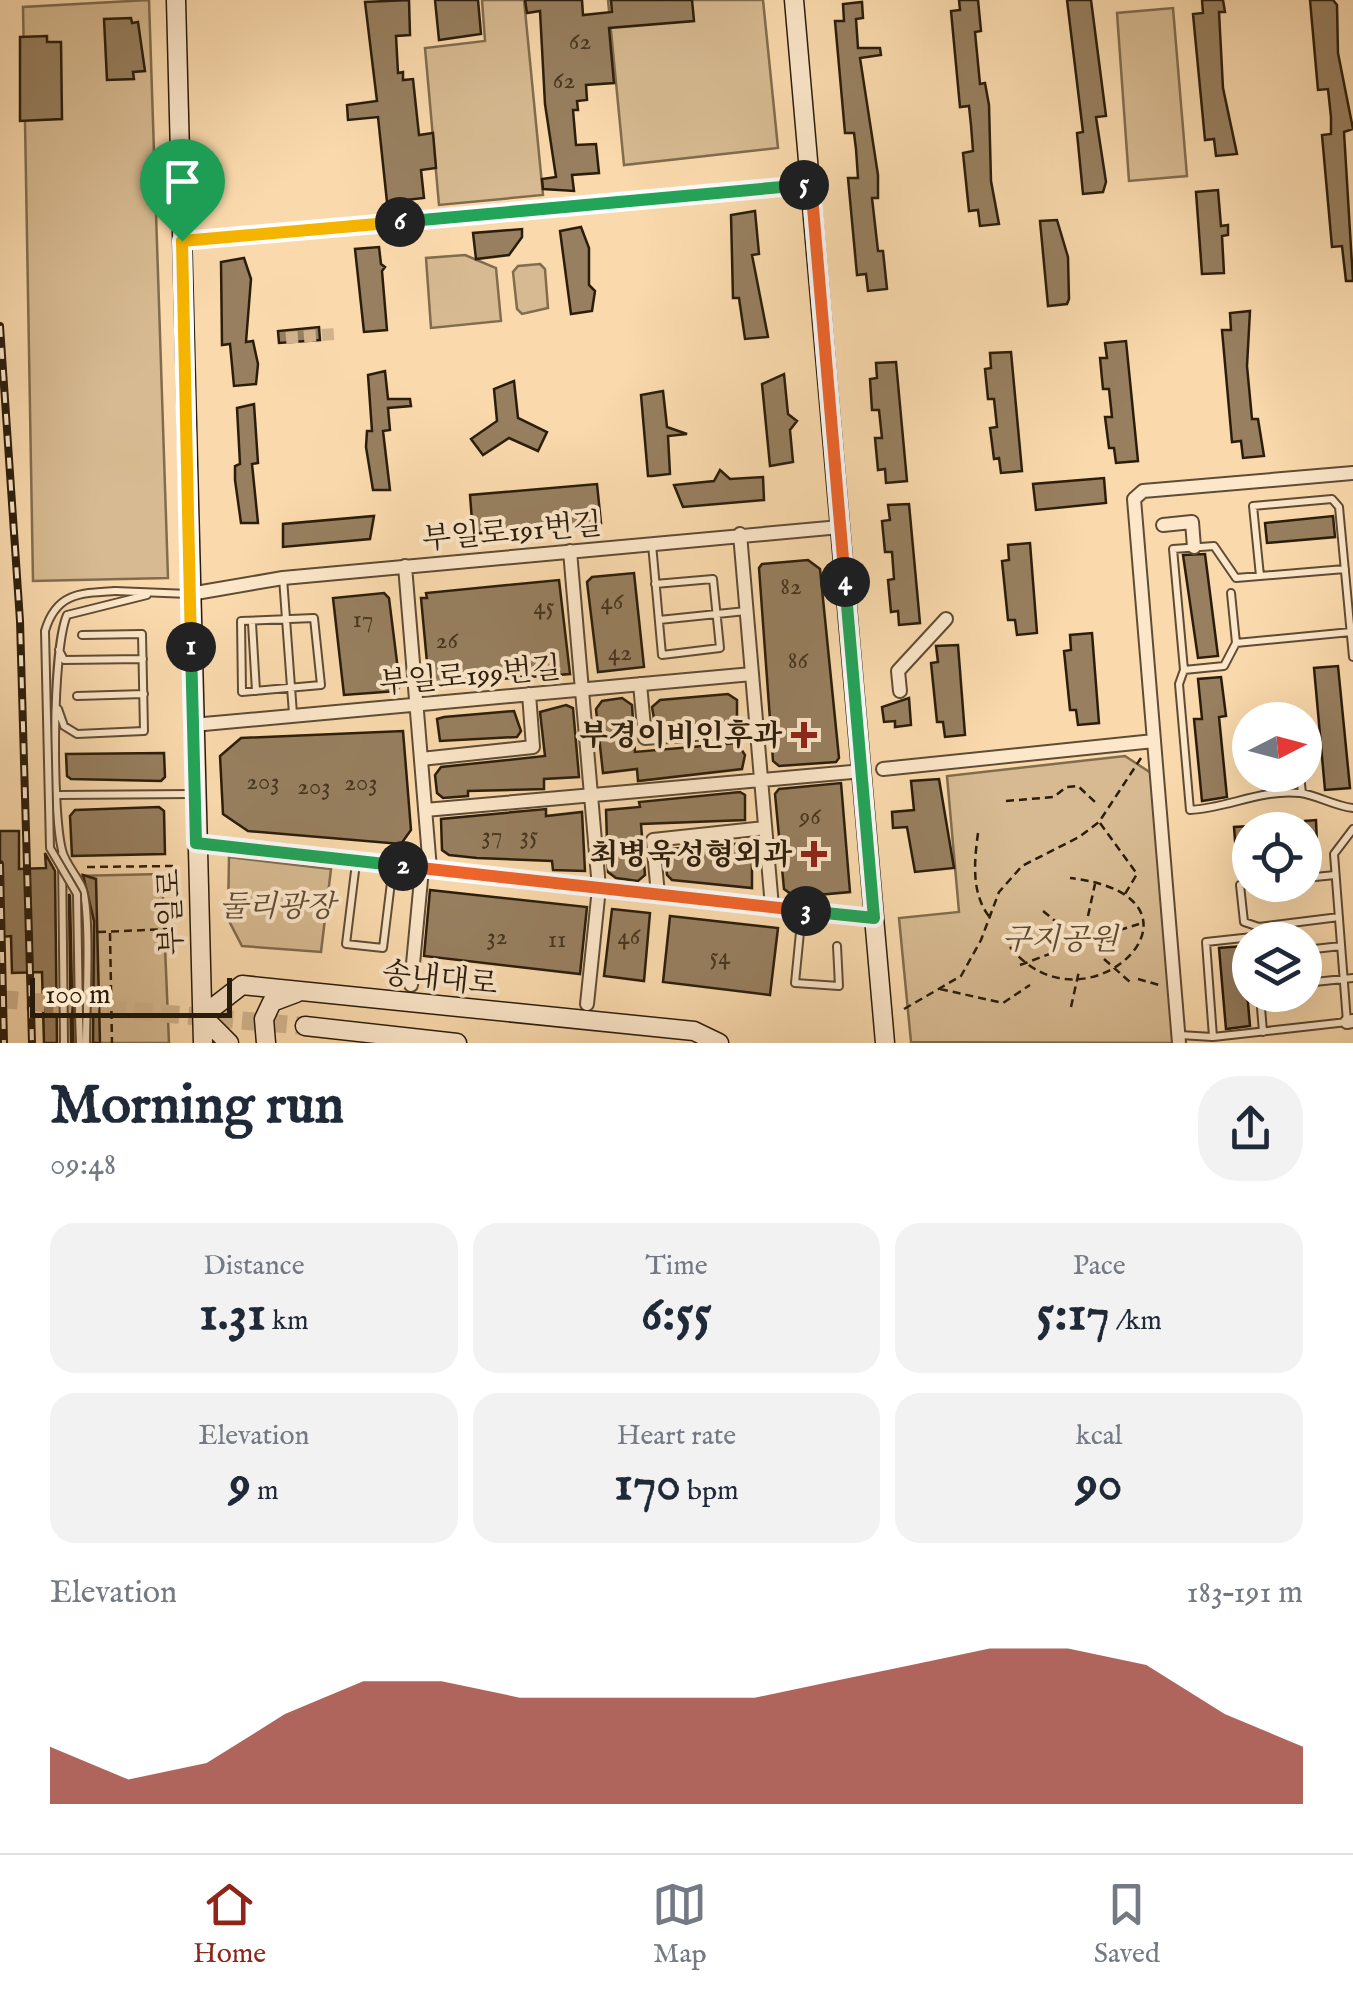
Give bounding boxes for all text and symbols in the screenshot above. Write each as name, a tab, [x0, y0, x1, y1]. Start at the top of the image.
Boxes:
house number: 62	[569, 26, 591, 58]
house number: 62	[553, 65, 575, 97]
pin	[140, 139, 225, 242]
icon: arrive	[155, 154, 210, 209]
pin: 5	[779, 160, 829, 210]
text: 5	[799, 167, 809, 202]
pin: 6	[375, 197, 425, 247]
text: 6	[394, 204, 406, 239]
street label: 부일로191번길	[421, 506, 604, 560]
pin: 4	[820, 557, 870, 607]
text: 4	[838, 564, 852, 599]
house number: 82	[780, 571, 802, 603]
house number: 46	[601, 586, 624, 618]
house number: 45	[533, 591, 555, 623]
house number: 17	[352, 604, 374, 636]
pin: 1	[166, 622, 216, 672]
house number: 26	[436, 625, 459, 657]
text: 1	[186, 629, 196, 664]
house number: 42	[608, 637, 632, 669]
house number: 86	[788, 645, 809, 677]
street label: 부일로199번길	[378, 650, 563, 704]
north arrow	[1232, 702, 1322, 792]
map controls	[1232, 702, 1322, 1012]
place label: 부경이비인후과	[579, 718, 783, 756]
marker: 부경이비인후과	[791, 722, 817, 748]
house number: 203	[246, 766, 280, 798]
house number: 203	[344, 767, 378, 799]
house number: 203	[297, 771, 331, 803]
house number: 96	[798, 801, 821, 833]
button: locate	[1232, 812, 1322, 902]
house number: 37	[481, 820, 503, 852]
house number: 35	[520, 820, 538, 852]
place label: 최병욱성형외과	[589, 837, 793, 875]
pin: 2	[378, 841, 428, 891]
marker: 최병욱성형외과	[801, 841, 827, 867]
text: 2	[396, 848, 410, 883]
street label: 부일로	[151, 868, 193, 956]
pin: 3	[781, 886, 831, 936]
park label: 둘리광장	[219, 889, 339, 927]
text: 3	[801, 893, 811, 928]
house number: 32	[486, 921, 508, 953]
house number: 46	[618, 921, 641, 953]
park label: 구지공원	[1002, 922, 1120, 960]
button: layers	[1232, 922, 1322, 1012]
house number: 11	[548, 924, 566, 956]
house number: 54	[709, 941, 731, 973]
street label: 송내대로	[380, 955, 499, 1005]
scale bar	[30, 973, 232, 1018]
text: 100 m	[45, 978, 111, 1013]
text: Morning run	[50, 1072, 344, 1142]
button: share	[1198, 1076, 1303, 1181]
text: 09:48	[50, 1145, 116, 1186]
text: Distance	[203, 1249, 304, 1284]
text: Time	[645, 1249, 708, 1284]
text: Pace	[1073, 1249, 1126, 1284]
text: 1.31	[199, 1284, 266, 1347]
text: 6:55	[641, 1284, 712, 1347]
text: 5:17	[1036, 1284, 1110, 1347]
text: km	[266, 1304, 309, 1339]
text: /km	[1110, 1304, 1162, 1339]
text: Elevation	[198, 1419, 309, 1454]
text: Heart rate	[617, 1419, 736, 1454]
text: kcal	[1076, 1419, 1122, 1454]
text: 9	[229, 1454, 251, 1517]
text: 170	[614, 1454, 681, 1517]
text: 90	[1076, 1454, 1122, 1517]
text: m	[251, 1474, 279, 1509]
text: bpm	[681, 1474, 739, 1509]
text: Elevation	[50, 1573, 177, 1614]
text: 183–191 m	[1186, 1573, 1303, 1614]
tab: Home	[193, 1877, 266, 1972]
tab: Map	[652, 1877, 707, 1972]
tab: Saved	[1094, 1877, 1160, 1972]

